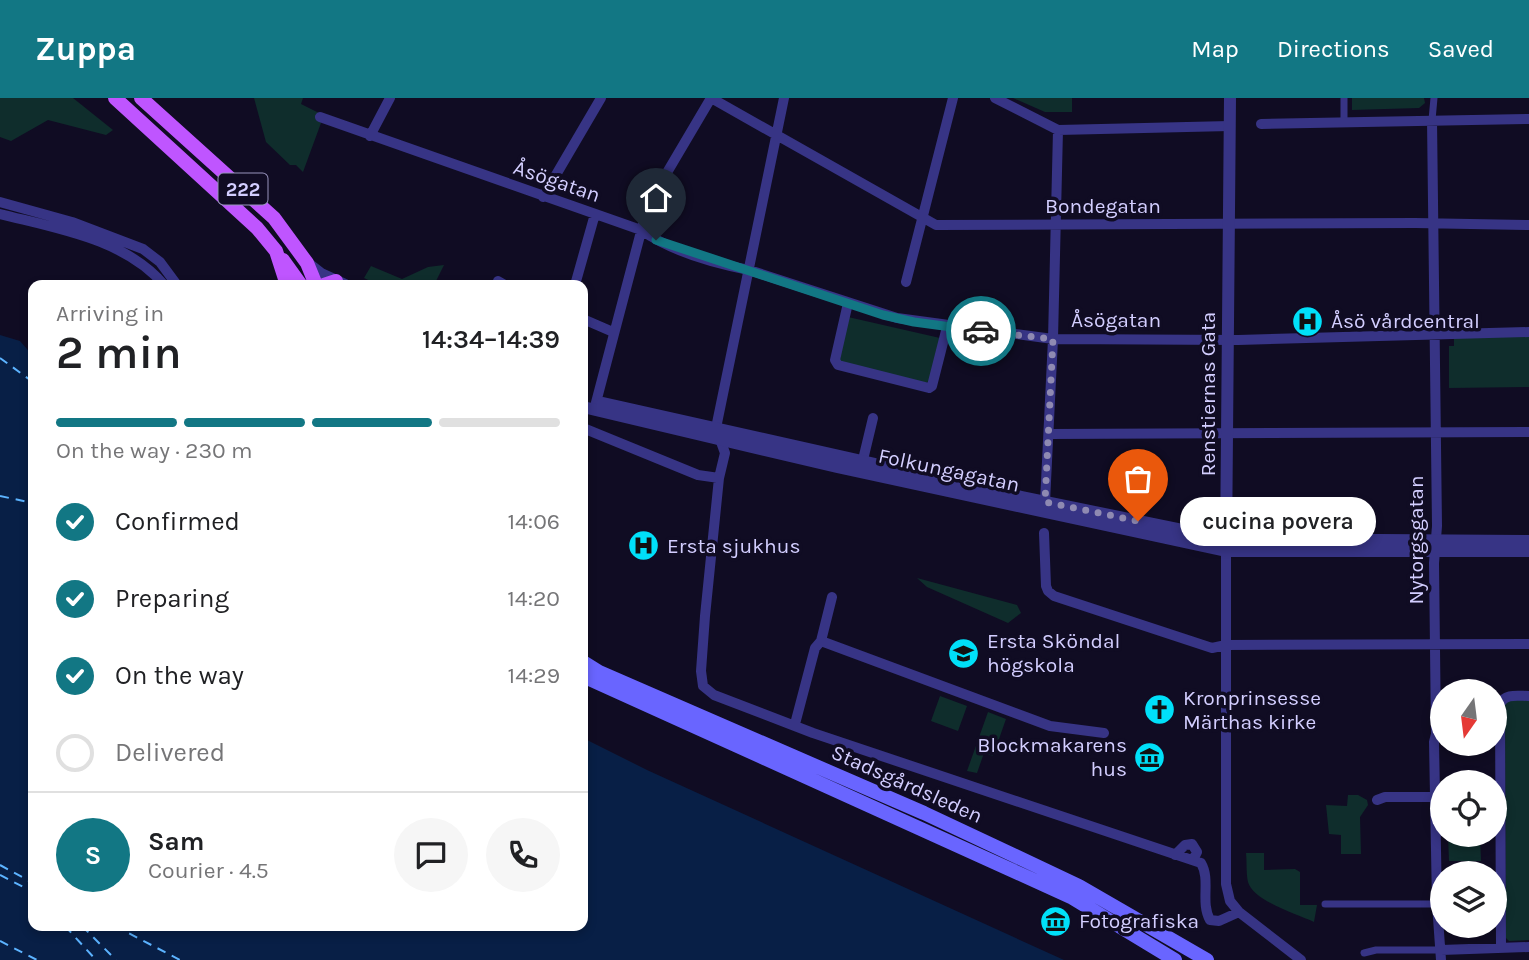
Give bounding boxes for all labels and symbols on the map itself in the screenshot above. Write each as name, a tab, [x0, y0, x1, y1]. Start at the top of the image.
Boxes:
street label: Åsögatan	[510, 155, 604, 207]
pin	[626, 168, 686, 240]
road number: 222	[218, 174, 268, 204]
street label: Bondegatan	[1045, 194, 1161, 218]
courier	[946, 296, 1016, 366]
hospital icon: Åsö vårdcentral	[1291, 304, 1325, 338]
street label: Åsögatan	[1071, 308, 1161, 332]
place label: Åsö vårdcentral	[1331, 309, 1480, 333]
street label: Renstiernas Gata	[1196, 312, 1220, 476]
street label: Folkungagatan	[876, 443, 1022, 497]
pin	[1108, 449, 1168, 521]
street label: Nytorgsgatan	[1404, 475, 1428, 605]
callout: cucina povera	[1180, 496, 1376, 546]
hospital icon: Ersta sjukhus	[627, 529, 661, 563]
place label: Ersta sjukhus	[667, 534, 800, 558]
place label: Ersta Sköndal högskola	[987, 629, 1120, 677]
school or university icon: Ersta Sköndal högskola	[947, 636, 981, 670]
north arrow	[1430, 679, 1507, 756]
place label: Kronprinsesse Märthas kirke	[1183, 686, 1321, 734]
church icon: Kronprinsesse Märthas kirke	[1143, 693, 1177, 727]
place label: Blockmakarens hus	[977, 733, 1127, 781]
street label: Stadsgårdsleden	[828, 740, 986, 828]
museum icon: Blockmakarens hus	[1133, 740, 1167, 774]
museum icon: Fotografiska	[1039, 904, 1073, 938]
place label: Fotografiska	[1079, 909, 1199, 933]

